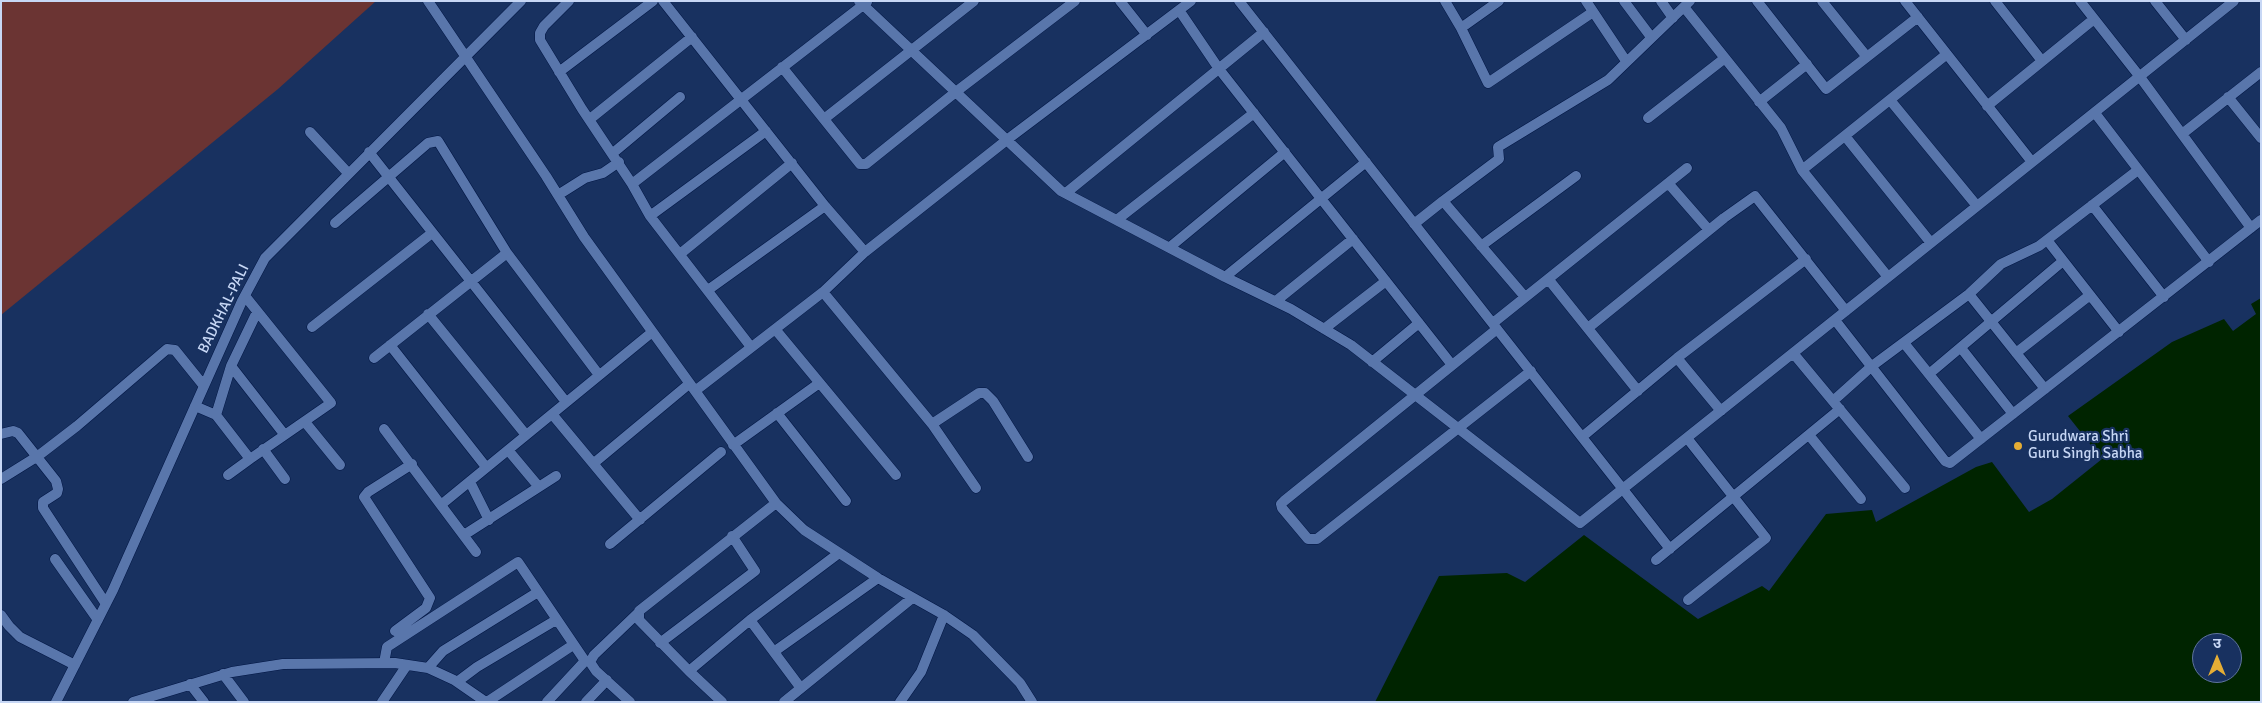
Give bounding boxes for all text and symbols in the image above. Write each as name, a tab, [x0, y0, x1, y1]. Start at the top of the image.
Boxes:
street label: BADKHAL-PALI	[195, 261, 253, 357]
place label: Gurudwara Shri Guru Singh Sabha	[2028, 428, 2142, 463]
marker: Gurudwara Shri Guru Singh Sabha	[2012, 440, 2024, 452]
north arrow	[2192, 633, 2242, 683]
text: उ	[2213, 635, 2221, 652]

